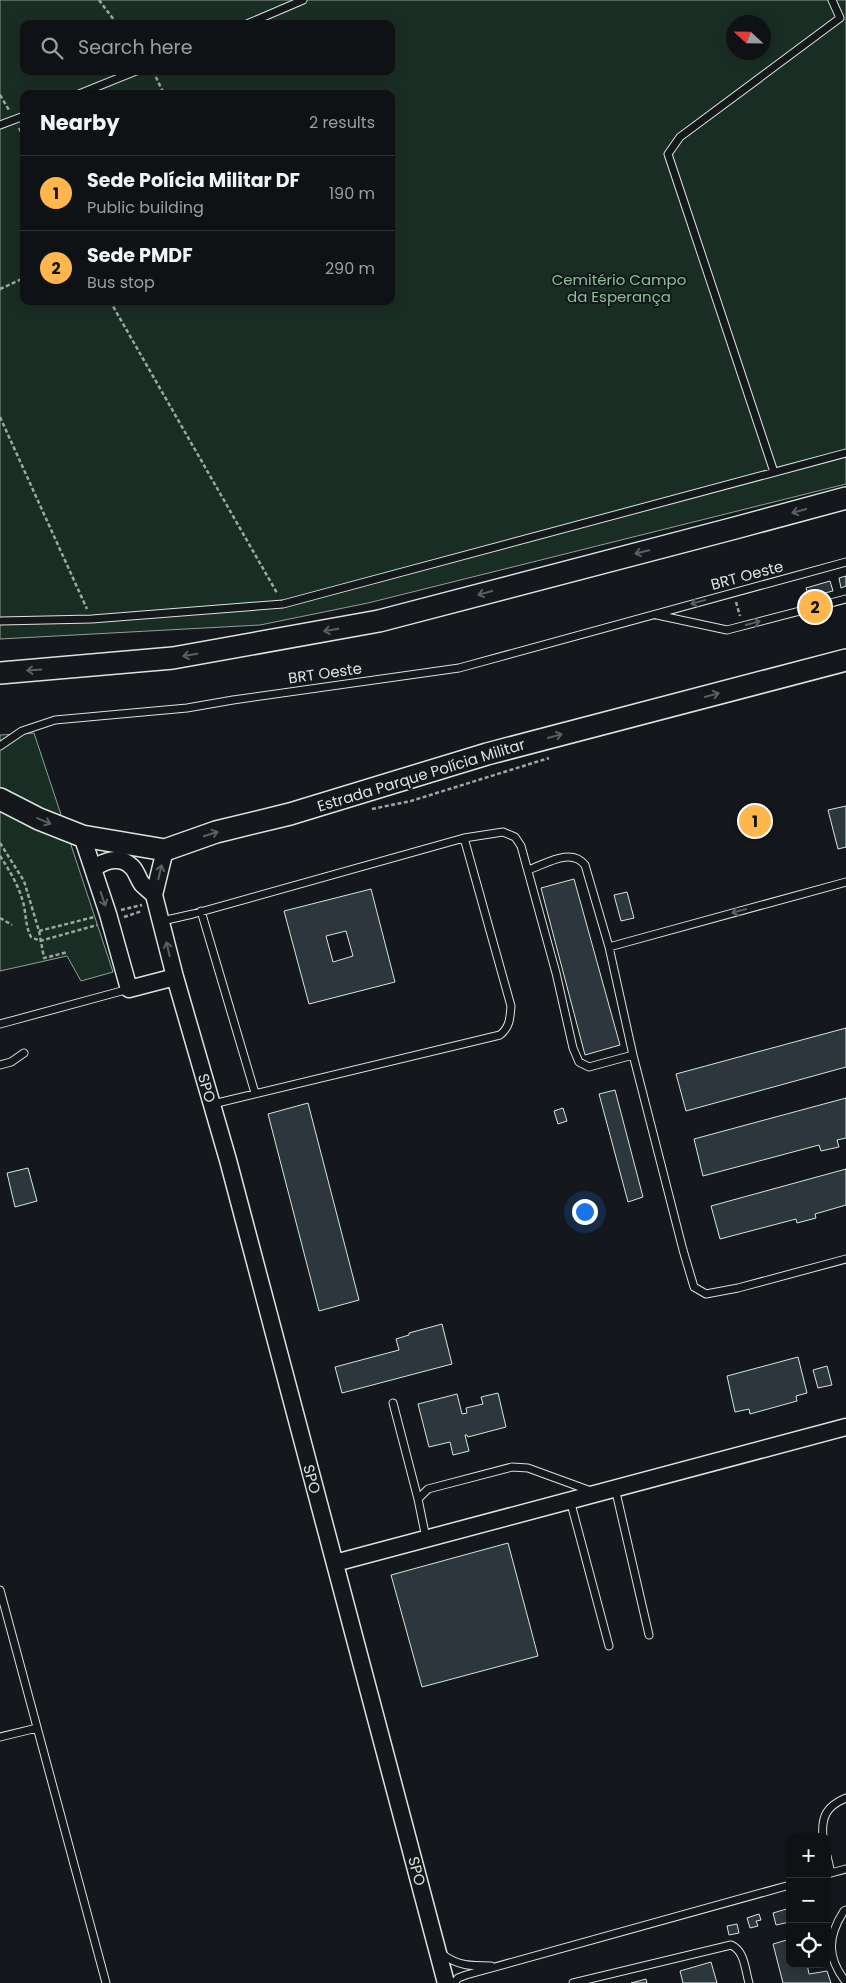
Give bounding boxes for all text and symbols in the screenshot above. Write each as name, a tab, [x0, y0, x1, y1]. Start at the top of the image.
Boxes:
north arrow	[726, 15, 771, 60]
search box	[20, 20, 395, 75]
icon: search	[38, 34, 66, 62]
text: Search here	[78, 34, 192, 61]
text: Nearby	[40, 108, 120, 137]
text: 2 results	[309, 111, 375, 134]
text: Sede Polícia Militar DF	[87, 167, 300, 194]
text: 1	[53, 182, 59, 205]
text: 190 m	[329, 182, 375, 205]
text: Public building	[87, 196, 204, 219]
text: Sede PMDF	[87, 242, 193, 269]
text: 2	[51, 257, 61, 280]
text: 290 m	[325, 257, 375, 280]
park label: Cemitério Campo da Esperança	[552, 269, 686, 307]
text: Bus stop	[87, 271, 155, 294]
one-way arrow	[791, 506, 807, 516]
one-way arrow	[634, 548, 650, 558]
street label: BRT Oeste	[708, 555, 786, 595]
pin: 2	[799, 588, 831, 626]
one-way arrow	[477, 589, 493, 598]
one-way arrow	[690, 598, 706, 608]
one-way arrow	[745, 618, 761, 627]
one-way arrow	[324, 626, 340, 635]
one-way arrow	[183, 651, 199, 661]
street label: BRT Oeste	[287, 657, 363, 689]
one-way arrow	[26, 666, 42, 675]
one-way arrow	[704, 690, 720, 699]
one-way arrow	[546, 731, 562, 740]
street label: Estrada Parque Polícia Militar	[315, 733, 528, 817]
pin: 1	[739, 802, 771, 840]
one-way arrow	[36, 816, 51, 826]
one-way arrow	[203, 829, 218, 838]
one-way arrow	[156, 865, 165, 881]
one-way arrow	[99, 891, 108, 906]
one-way arrow	[731, 907, 747, 916]
one-way arrow	[163, 941, 172, 957]
street label: SPO	[193, 1071, 221, 1105]
your location	[572, 1199, 598, 1225]
street label: SPO	[298, 1462, 326, 1496]
map controls	[786, 1833, 831, 1968]
button: +	[786, 1833, 831, 1878]
street label: SPO	[403, 1854, 431, 1888]
button: −	[786, 1878, 831, 1923]
button: locate	[786, 1923, 831, 1968]

